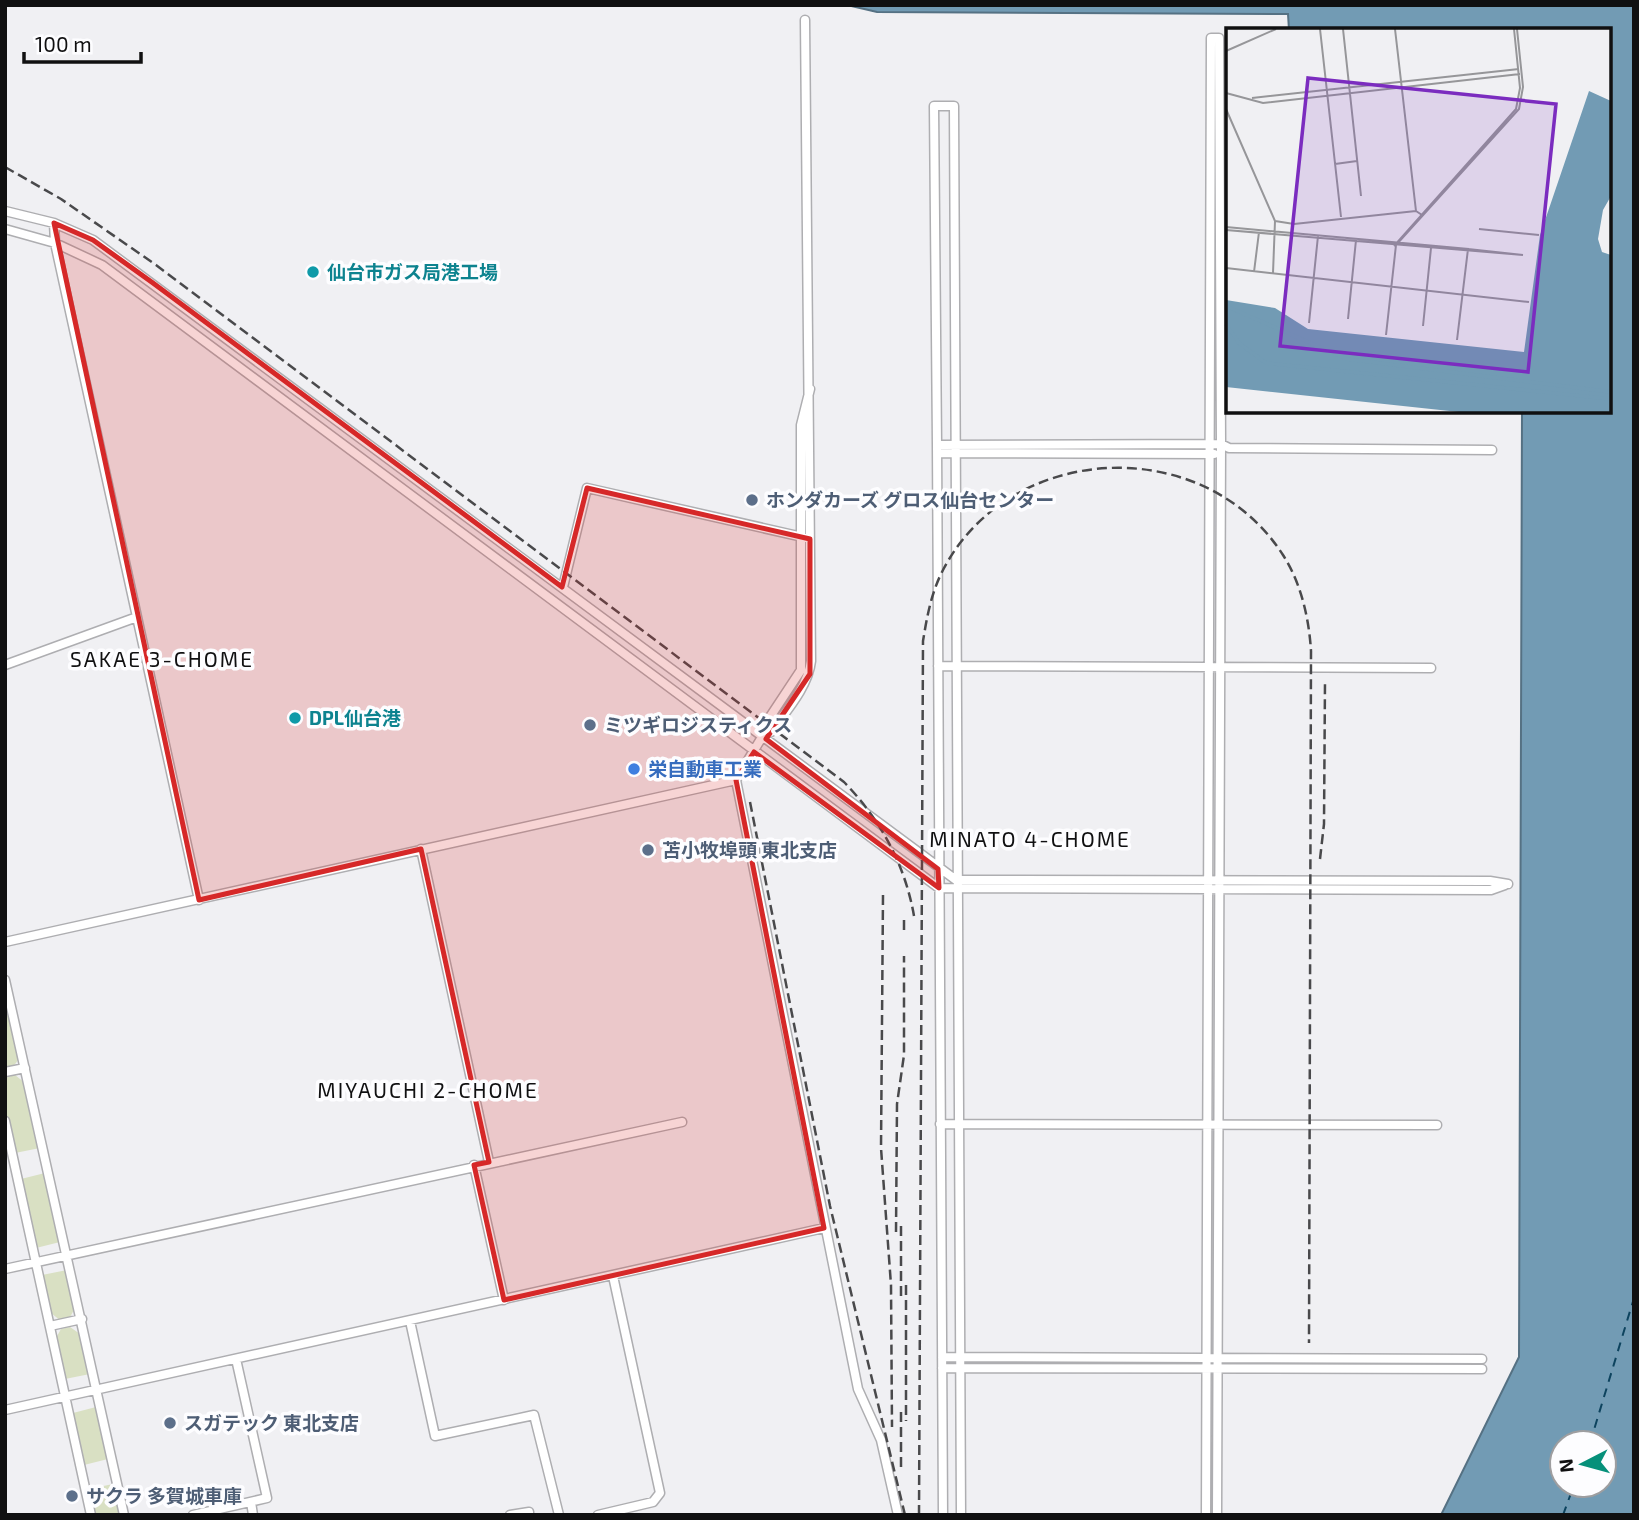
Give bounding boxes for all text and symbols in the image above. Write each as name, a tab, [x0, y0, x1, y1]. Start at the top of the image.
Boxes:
scale bar	[24, 21, 142, 65]
inset map	[1226, 28, 1611, 413]
text: 100 m	[35, 31, 92, 56]
place label: 仙台市ガス局港工場	[327, 260, 498, 283]
marker: 仙台市ガス局港工場	[305, 264, 321, 280]
place label: ホンダカーズ グロス仙台センター	[766, 488, 1054, 511]
marker: ホンダカーズ グロス仙台センター	[744, 492, 760, 508]
district label: SAKAE 3-CHOME	[70, 646, 254, 671]
place label: DPL仙台港	[309, 706, 401, 729]
marker: DPL仙台港	[287, 710, 303, 726]
place label: ミツギロジスティクス	[604, 713, 792, 736]
marker: ミツギロジスティクス	[582, 717, 598, 733]
place label: 栄自動車工業	[648, 757, 762, 780]
marker: 栄自動車工業	[626, 761, 642, 777]
district label: MINATO 4-CHOME	[929, 826, 1131, 851]
place label: 苫小牧埠頭 東北支店	[662, 838, 837, 861]
marker: 苫小牧埠頭 東北支店	[640, 842, 656, 858]
district label: MIYAUCHI 2-CHOME	[317, 1077, 539, 1102]
place label: スガテック 東北支店	[184, 1411, 359, 1434]
marker: スガテック 東北支店	[162, 1415, 178, 1431]
north arrow	[1548, 1429, 1618, 1499]
text: N	[1553, 1458, 1578, 1474]
place label: サクラ 多賀城車庫	[86, 1484, 242, 1507]
marker: サクラ 多賀城車庫	[64, 1488, 80, 1504]

